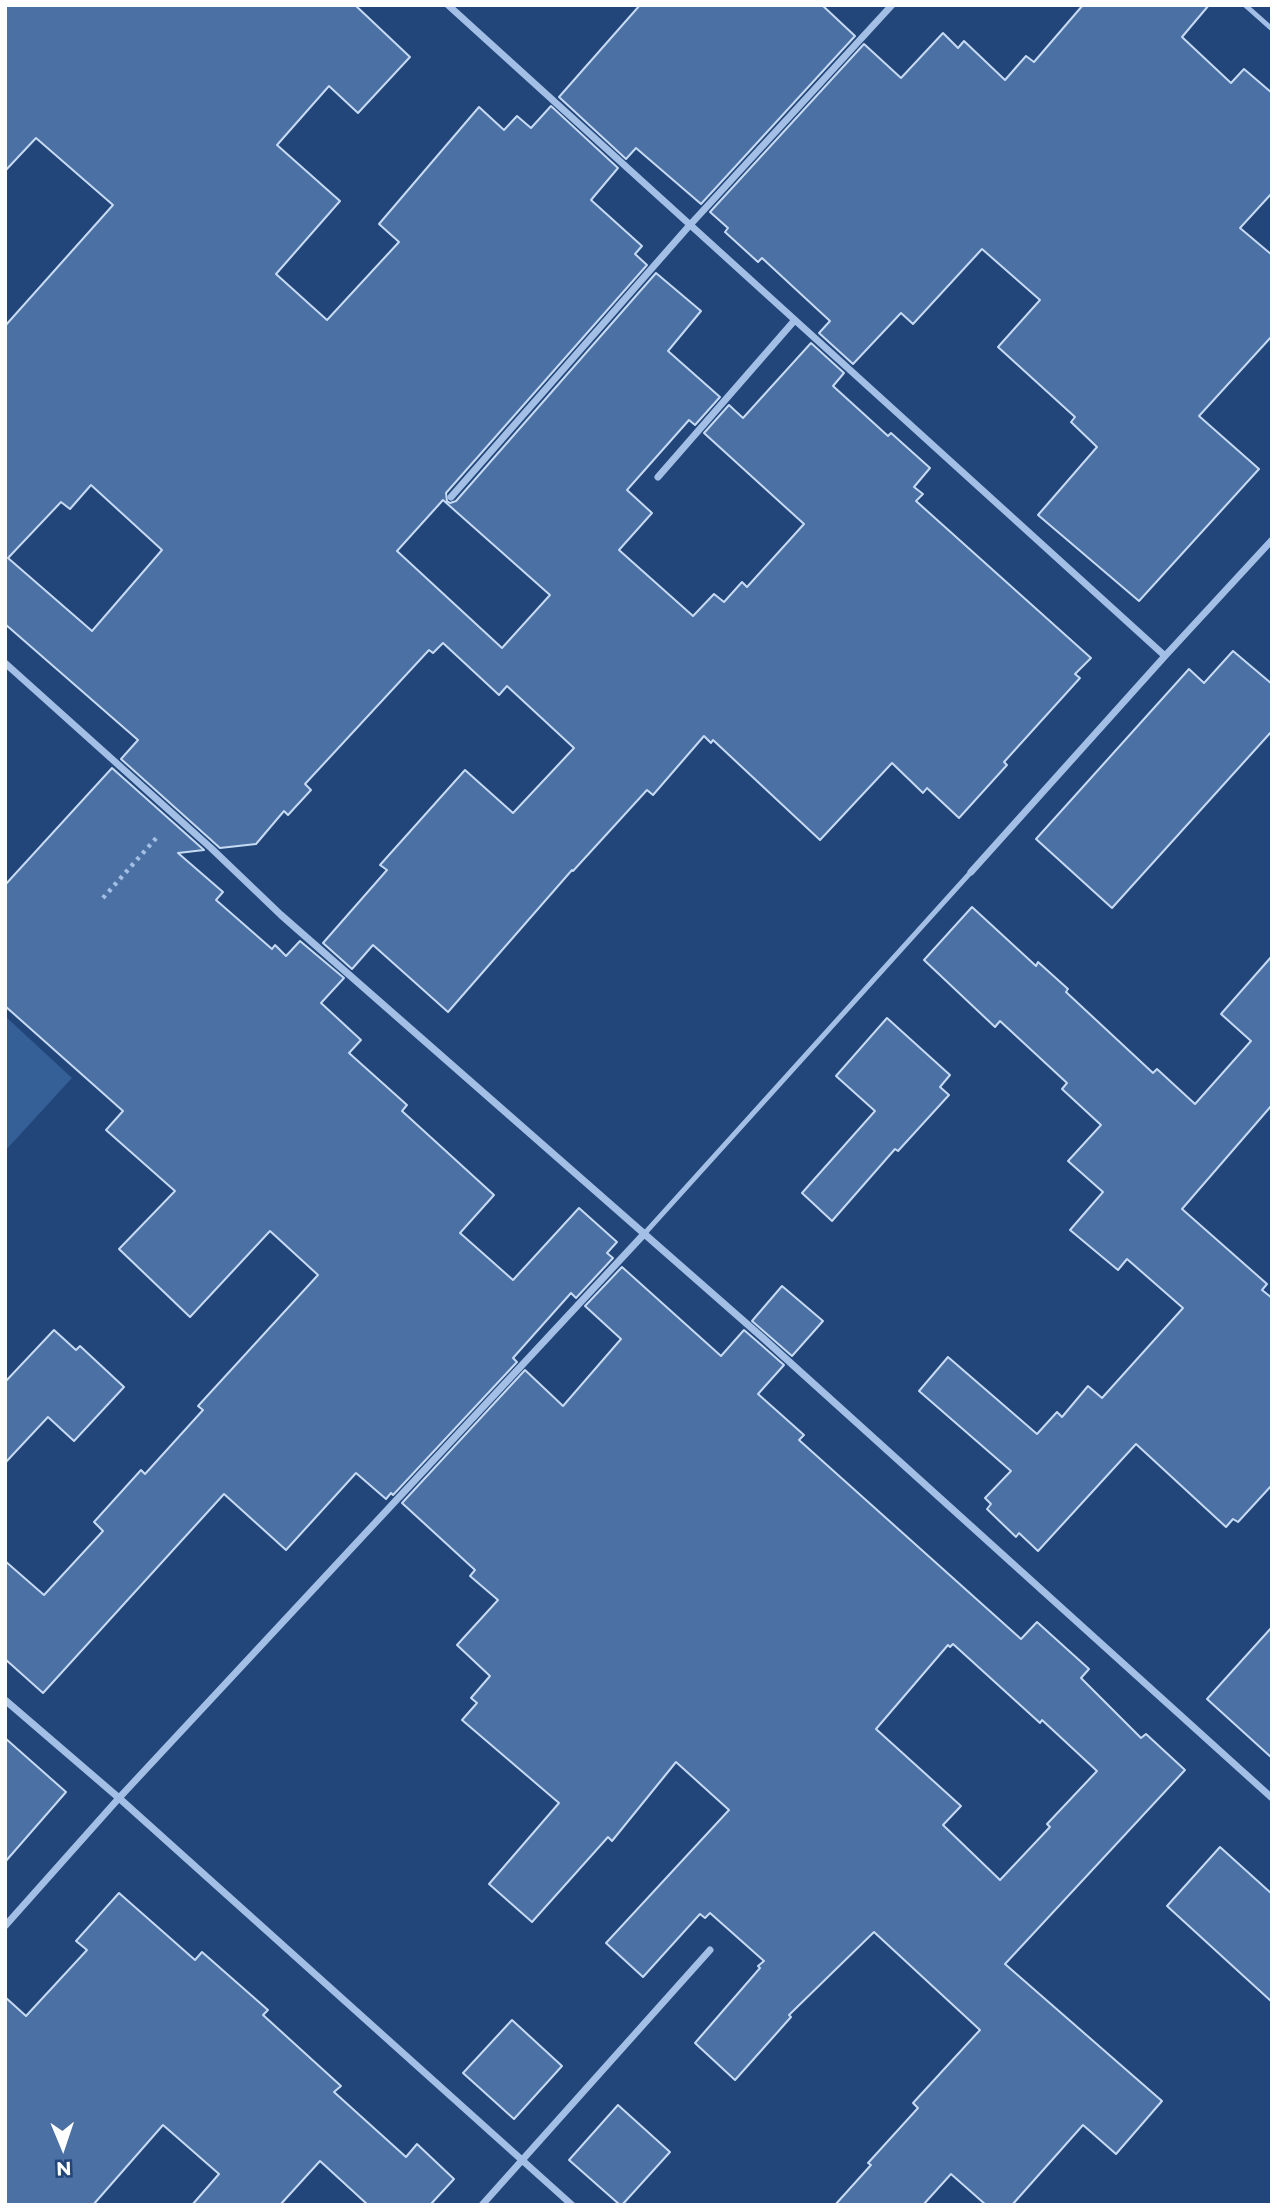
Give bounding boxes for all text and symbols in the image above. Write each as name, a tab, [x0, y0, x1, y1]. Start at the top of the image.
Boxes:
north arrow	[28, 2112, 98, 2182]
text: N	[56, 2157, 72, 2180]

